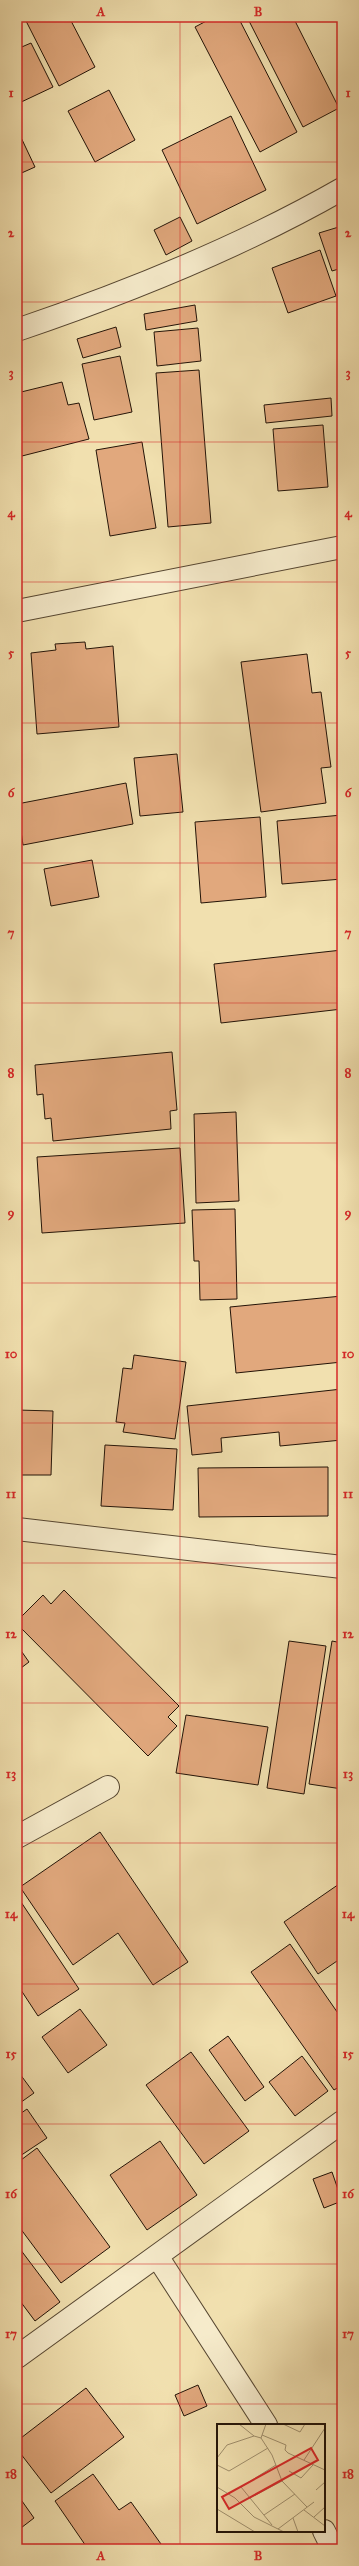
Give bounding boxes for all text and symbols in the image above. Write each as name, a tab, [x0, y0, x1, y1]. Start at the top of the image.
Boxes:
text: A	[96, 4, 106, 20]
text: B	[254, 4, 263, 20]
text: 1	[8, 85, 14, 101]
text: 1	[345, 85, 351, 101]
text: 2	[8, 225, 15, 241]
text: 2	[345, 225, 352, 241]
text: 3	[8, 365, 14, 381]
text: 3	[345, 365, 351, 381]
text: 4	[7, 505, 15, 521]
text: 4	[344, 505, 352, 521]
text: 5	[8, 645, 15, 661]
text: 5	[345, 645, 352, 661]
text: 6	[8, 785, 16, 801]
text: 6	[345, 785, 353, 801]
text: 7	[8, 925, 15, 941]
text: 7	[345, 925, 352, 941]
text: 8	[8, 1065, 15, 1081]
text: 8	[345, 1065, 352, 1081]
text: 9	[8, 1205, 15, 1221]
text: 9	[345, 1205, 352, 1221]
text: 10	[5, 1346, 18, 1362]
text: 10	[342, 1346, 355, 1362]
text: 11	[6, 1486, 16, 1502]
text: 11	[343, 1486, 353, 1502]
text: 12	[5, 1626, 17, 1642]
text: 12	[342, 1626, 354, 1642]
text: 13	[6, 1766, 16, 1782]
text: 13	[343, 1766, 353, 1782]
text: 14	[5, 1906, 18, 1922]
text: 14	[342, 1906, 355, 1922]
text: 15	[5, 2046, 17, 2062]
text: 15	[342, 2046, 354, 2062]
text: 16	[5, 2186, 18, 2202]
text: 16	[342, 2186, 355, 2202]
text: 17	[5, 2326, 17, 2342]
text: 17	[342, 2326, 354, 2342]
inset map	[217, 2424, 325, 2532]
text: 18	[5, 2466, 17, 2482]
text: 18	[342, 2466, 354, 2482]
text: A	[96, 2548, 106, 2564]
text: B	[254, 2548, 263, 2564]

